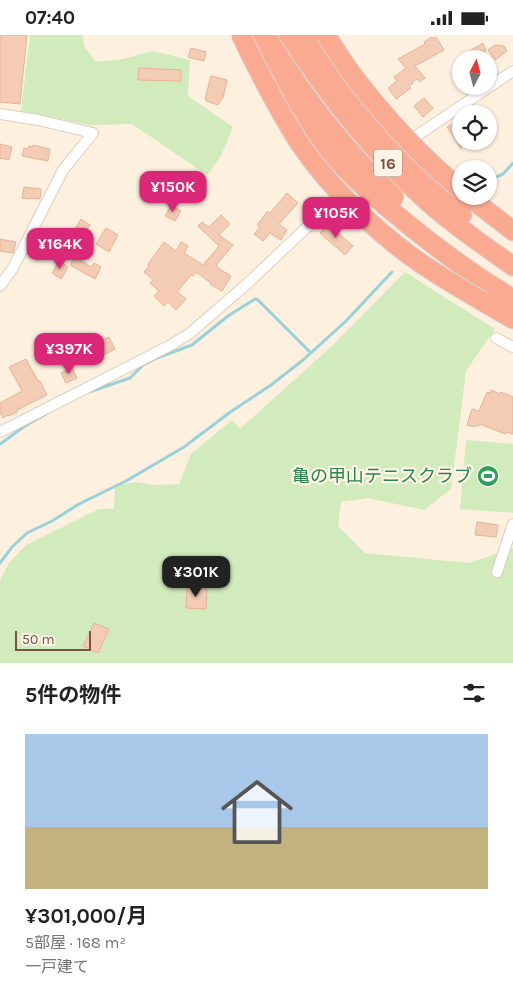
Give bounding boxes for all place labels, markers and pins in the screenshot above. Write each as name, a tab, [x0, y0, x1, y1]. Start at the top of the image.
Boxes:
pin: ¥150K	[138, 171, 208, 213]
pin: ¥105K	[301, 197, 371, 239]
pin: ¥164K	[25, 227, 95, 270]
pin: ¥397K	[34, 333, 104, 375]
sports icon: 亀の甲山テニスクラブ	[476, 464, 500, 488]
place label: 亀の甲山テニスクラブ	[292, 465, 472, 487]
pin: ¥301K	[161, 555, 231, 598]

